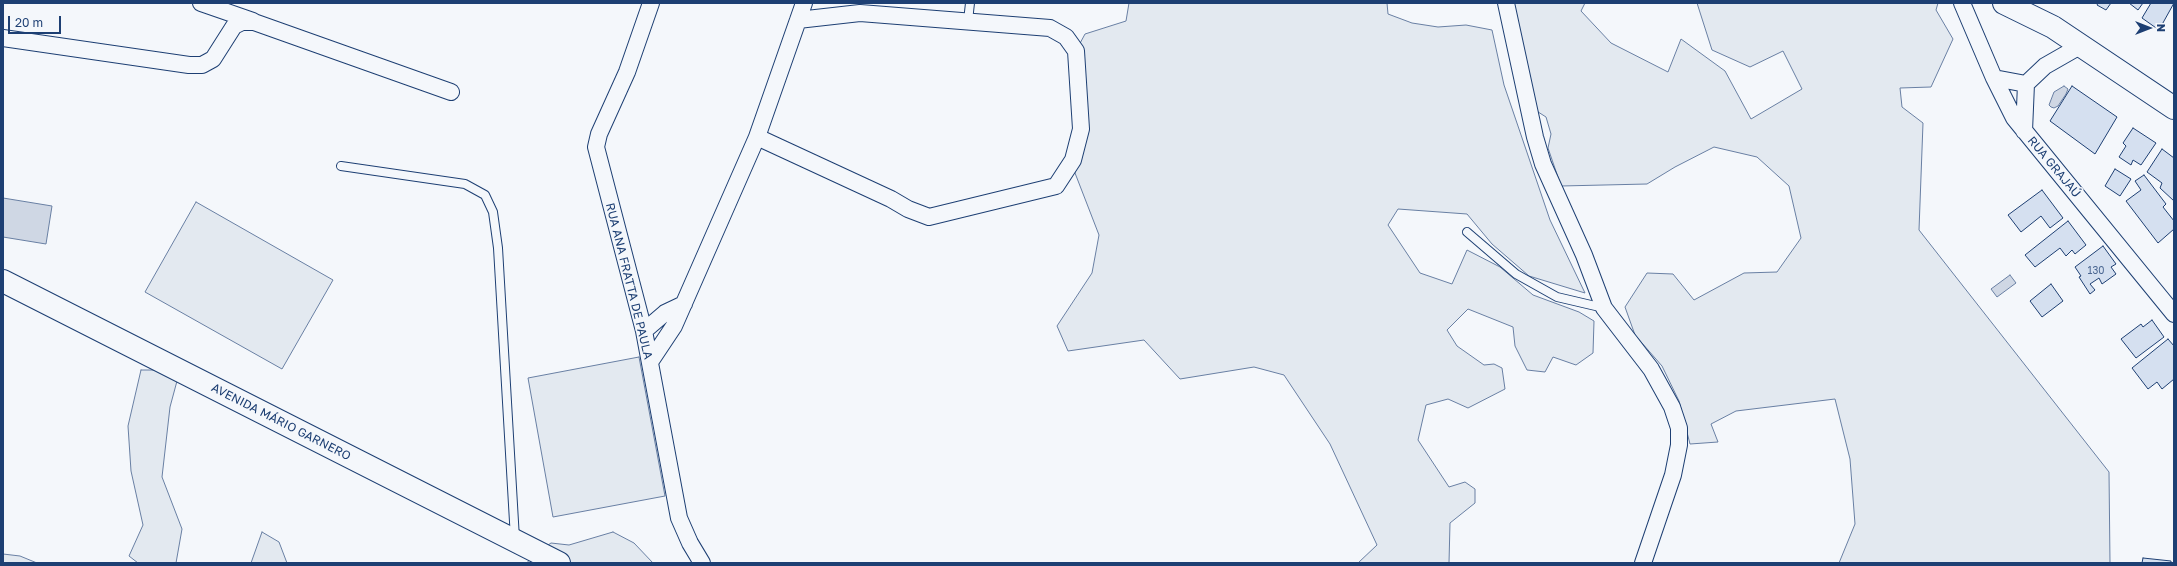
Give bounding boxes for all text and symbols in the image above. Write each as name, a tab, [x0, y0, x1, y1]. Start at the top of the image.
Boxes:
scale bar	[10, 8, 63, 34]
north arrow	[2129, 8, 2169, 48]
text: 20 m	[15, 15, 43, 30]
text: N	[2155, 24, 2168, 32]
street label: RUA GRAJAÚ	[2024, 134, 2084, 200]
street label: RUA ANA FRATTA DE PAULA	[603, 201, 655, 361]
house number: 130	[2088, 265, 2104, 277]
street label: AVENIDA MÁRIO GARNERO	[209, 381, 353, 463]

